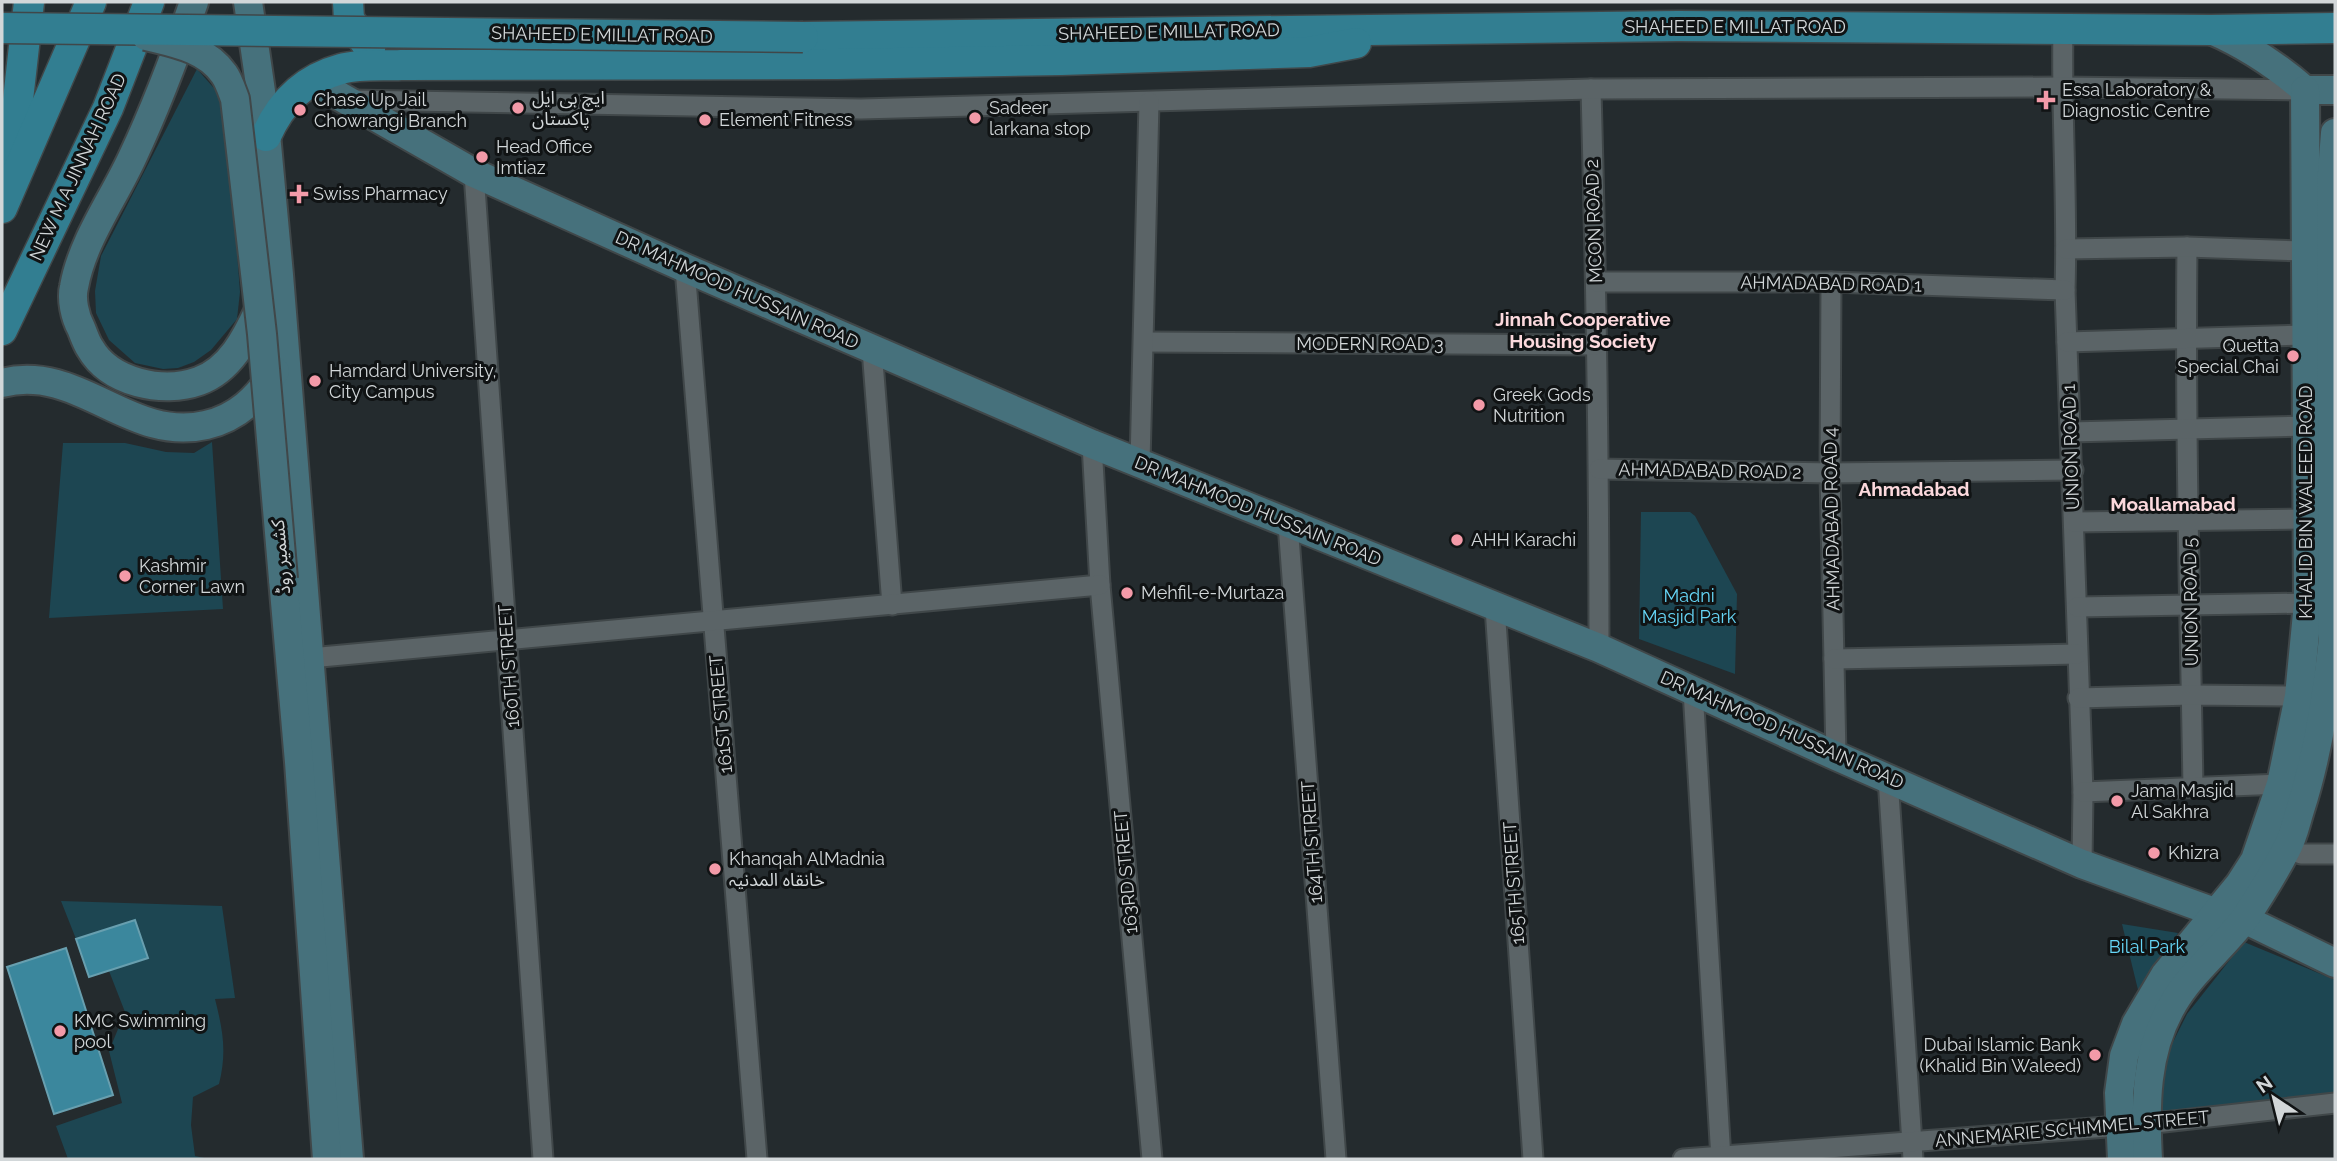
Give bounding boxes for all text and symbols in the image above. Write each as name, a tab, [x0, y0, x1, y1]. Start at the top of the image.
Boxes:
street label: SHAHEED E MILLAT ROAD	[1624, 16, 1846, 37]
street label: SHAHEED E MILLAT ROAD	[1058, 19, 1280, 44]
street label: SHAHEED E MILLAT ROAD	[491, 22, 713, 47]
street label: NEW M A JINNAH ROAD	[25, 70, 130, 264]
place label: Essa Laboratory & Diagnostic Centre	[2062, 79, 2212, 121]
place label: ایچ بی ایل پاکستان	[532, 87, 605, 130]
place label: Chase Up Jail Chowrangi Branch	[314, 89, 467, 131]
marker: Essa Laboratory & Diagnostic Centre	[2036, 90, 2056, 110]
place label: Sadeer larkana stop	[989, 97, 1091, 139]
marker: ایچ بی ایل پاکستان	[510, 100, 526, 116]
marker: Chase Up Jail Chowrangi Branch	[292, 102, 308, 118]
place label: Element Fitness	[719, 109, 853, 130]
marker: Sadeer larkana stop	[967, 110, 983, 126]
marker: Element Fitness	[697, 112, 713, 128]
place label: Head Office Imtiaz	[496, 136, 593, 178]
marker: Head Office Imtiaz	[474, 149, 490, 165]
street label: MCON ROAD 2	[1581, 159, 1606, 283]
place label: Swiss Pharmacy	[313, 183, 448, 204]
marker: Swiss Pharmacy	[291, 186, 307, 202]
street label: DR MAHMOOD HUSSAIN ROAD	[612, 226, 862, 353]
street label: AHMADABAD ROAD 1	[1740, 271, 1922, 296]
district label: Jinnah Cooperative Housing Society	[1495, 308, 1671, 352]
street label: MODERN ROAD 3	[1296, 333, 1444, 354]
place label: Quetta Special Chai	[2177, 335, 2279, 377]
marker: Quetta Special Chai	[2285, 348, 2301, 364]
place label: Hamdard University, City Campus	[329, 360, 497, 402]
marker: Hamdard University, City Campus	[307, 373, 323, 389]
street label: UNION ROAD 1	[2058, 383, 2083, 510]
place label: Greek Gods Nutrition	[1493, 384, 1591, 426]
street label: KHALID BIN WALEED ROAD	[2295, 385, 2316, 619]
marker: Greek Gods Nutrition	[1471, 397, 1487, 413]
street label: AHMADABAD ROAD 4	[1819, 427, 1844, 611]
street label: DR MAHMOOD HUSSAIN ROAD	[1132, 451, 1385, 570]
street label: AHMADABAD ROAD 2	[1618, 458, 1802, 483]
district label: Ahmadabad	[1858, 478, 1970, 500]
district label: Moallamabad	[2110, 493, 2236, 515]
street label: کشمیر روڈ	[267, 518, 295, 595]
place label: AHH Karachi	[1471, 529, 1576, 550]
marker: AHH Karachi	[1449, 532, 1465, 548]
street label: UNION ROAD 5	[2179, 538, 2202, 666]
place label: Kashmir Corner Lawn	[139, 555, 245, 597]
marker: Kashmir Corner Lawn	[117, 568, 133, 584]
place label: Mehfil-e-Murtaza	[1141, 582, 1284, 603]
marker: Mehfil-e-Murtaza	[1119, 585, 1135, 601]
park label: Madni Masjid Park	[1642, 585, 1737, 627]
street label: 160TH STREET	[494, 604, 523, 729]
street label: 161ST STREET	[705, 654, 736, 774]
street label: DR MAHMOOD HUSSAIN ROAD	[1657, 666, 1907, 793]
street label: 164TH STREET	[1297, 780, 1326, 904]
place label: Jama Masjid Al Sakhra	[2131, 780, 2234, 822]
marker: Jama Masjid Al Sakhra	[2109, 793, 2125, 809]
street label: 163RD STREET	[1110, 809, 1141, 935]
street label: 165TH STREET	[1499, 821, 1528, 945]
place label: Khizra	[2168, 842, 2219, 863]
marker: Khizra	[2146, 845, 2162, 861]
place label: Khanqah AlMadnia خانقاہ المدنیہ	[729, 848, 885, 890]
marker: Khanqah AlMadnia خانقاہ المدنیہ	[707, 861, 723, 877]
park label: Bilal Park	[2109, 936, 2186, 957]
place label: KMC Swimming pool	[74, 1010, 206, 1052]
marker: KMC Swimming pool	[52, 1023, 68, 1039]
place label: Dubai Islamic Bank (Khalid Bin Waleed)	[1920, 1034, 2081, 1076]
marker: Dubai Islamic Bank (Khalid Bin Waleed)	[2087, 1047, 2103, 1063]
north arrow	[2239, 1063, 2309, 1133]
text: N	[2252, 1071, 2276, 1097]
street label: ANNEMARIE SCHIMMEL STREET	[1934, 1106, 2210, 1151]

